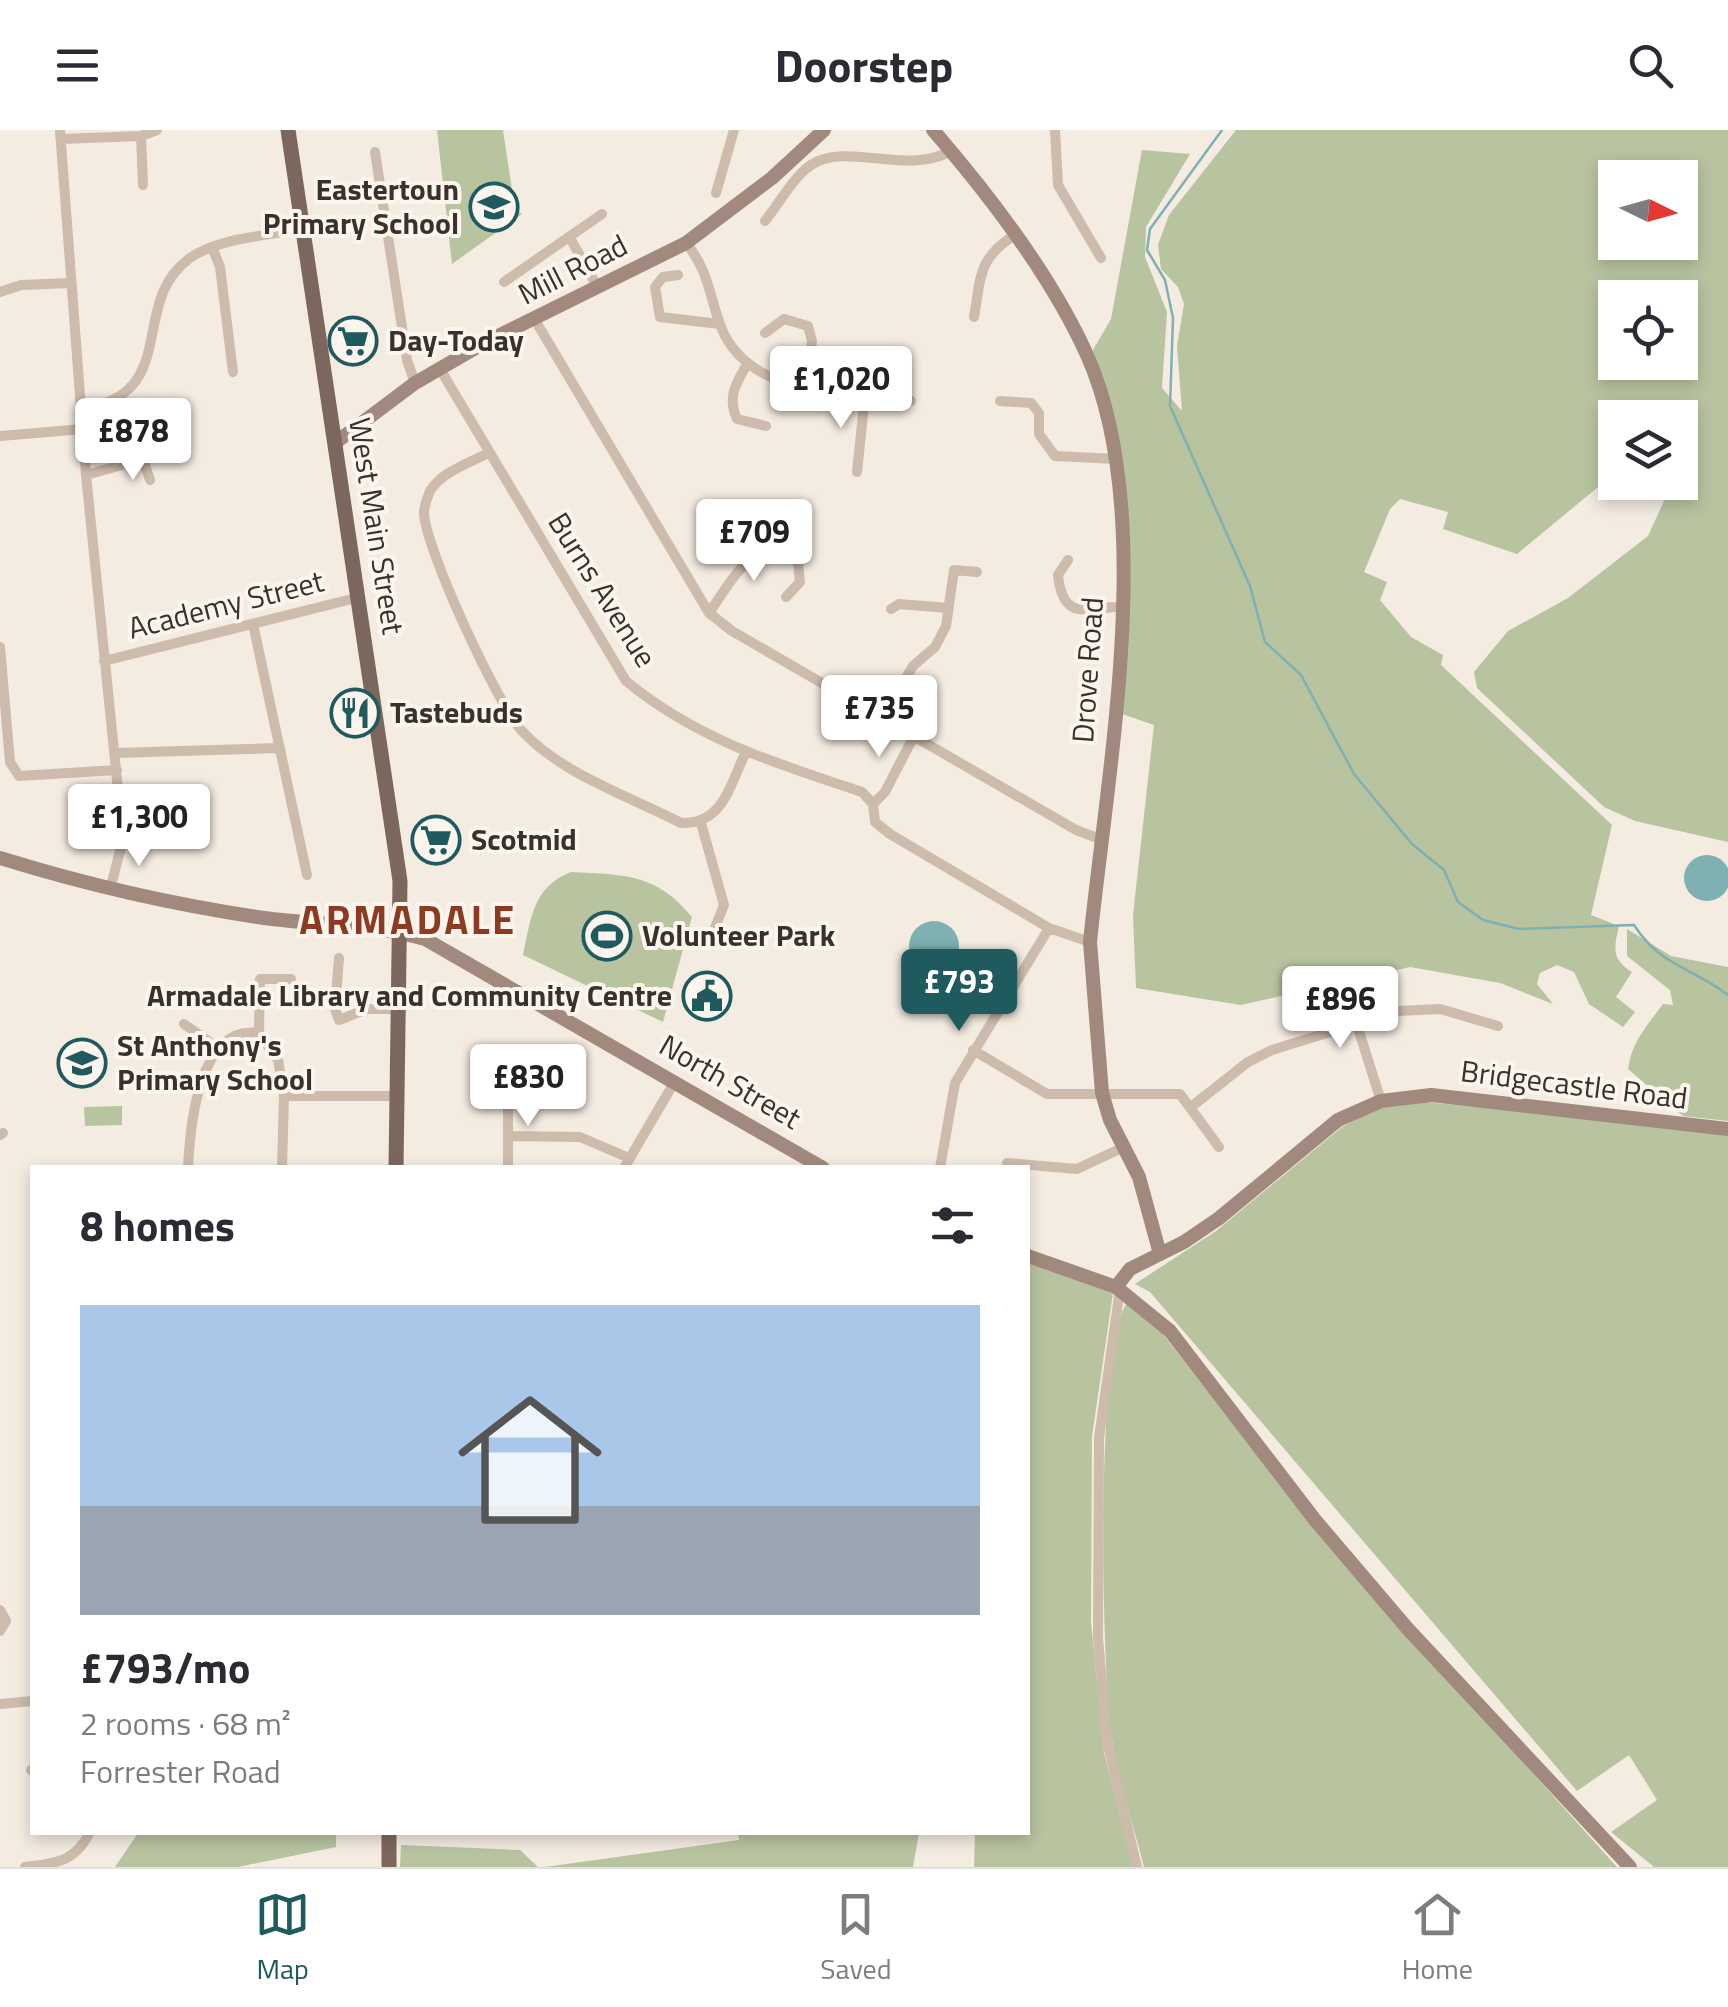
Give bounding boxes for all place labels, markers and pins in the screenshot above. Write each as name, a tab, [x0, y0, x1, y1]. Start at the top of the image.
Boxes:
place label: Eastertoun Primary School	[263, 166, 459, 246]
school or university icon: Eastertoun Primary School	[468, 181, 520, 233]
supermarket icon: Day-Today	[327, 315, 379, 367]
place label: Day-Today	[388, 317, 524, 363]
pin: £1,020	[760, 346, 922, 431]
pin: £878	[74, 398, 192, 483]
pin: £709	[695, 499, 813, 584]
pin: £735	[820, 675, 938, 760]
restaurant icon: Tastebuds	[329, 687, 381, 739]
place label: Tastebuds	[390, 689, 523, 735]
pin: £1,300	[58, 784, 220, 869]
supermarket icon: Scotmid	[410, 814, 462, 866]
place label: Scotmid	[471, 816, 577, 862]
sports icon: Volunteer Park	[581, 910, 633, 962]
place label: Volunteer Park	[642, 912, 836, 958]
pin: £793	[900, 949, 1018, 1034]
pin: £896	[1281, 966, 1399, 1051]
public building icon: Armadale Library and Community Centre	[681, 970, 733, 1022]
place label: Armadale Library and Community Centre	[147, 972, 672, 1018]
place label: St Anthony's Primary School	[117, 1022, 313, 1102]
school or university icon: St Anthony's Primary School	[56, 1037, 108, 1089]
pin: £830	[469, 1044, 587, 1129]

